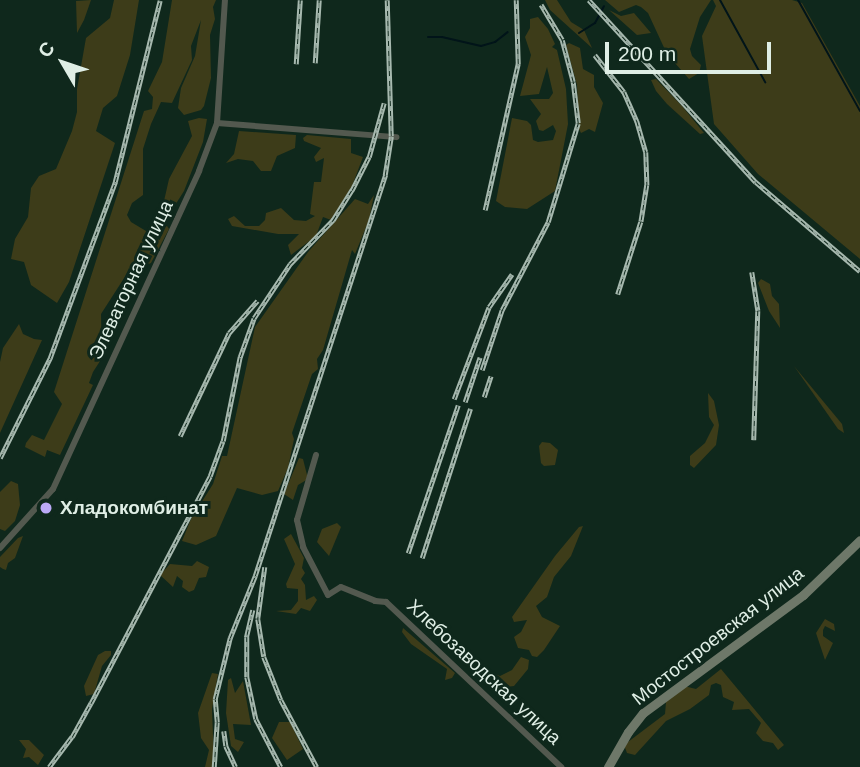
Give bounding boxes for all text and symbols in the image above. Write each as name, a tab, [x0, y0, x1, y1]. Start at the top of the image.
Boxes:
north arrow	[28, 28, 98, 98]
scale bar	[608, 28, 774, 72]
text: С	[34, 38, 59, 61]
text: 200 m	[618, 42, 676, 65]
street label: Элеваторная улица	[84, 197, 178, 363]
place label: Хладокомбинат	[60, 497, 208, 519]
marker: Хладокомбинат	[38, 500, 54, 516]
street label: Мостостроевская улица	[628, 562, 808, 710]
street label: Хлебозаводская улица	[402, 595, 566, 749]

